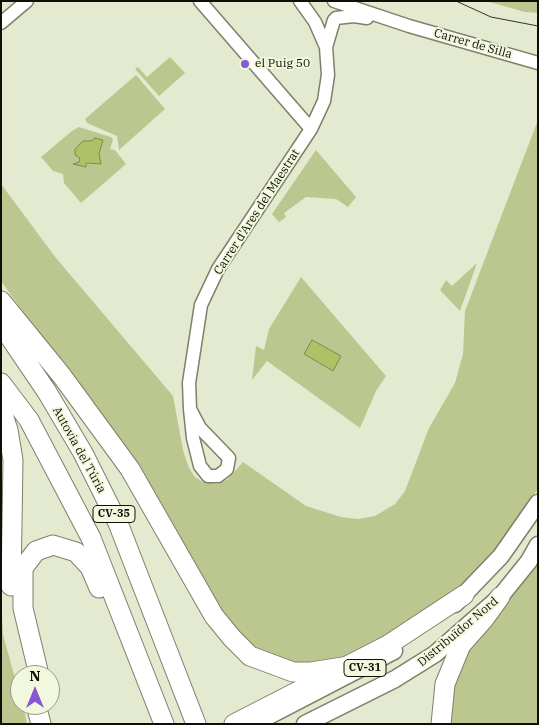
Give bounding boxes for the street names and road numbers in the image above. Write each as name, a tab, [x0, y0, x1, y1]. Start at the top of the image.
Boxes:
street label: Carrer de Silla	[432, 26, 514, 62]
street label: Carrer d'Ares del Maestrat	[211, 147, 303, 277]
street label: Autovia del Túria	[49, 404, 109, 496]
road number: CV-35	[93, 506, 135, 522]
street label: Distribuïdor Nord	[415, 594, 501, 670]
road number: CV-31	[344, 660, 386, 676]

